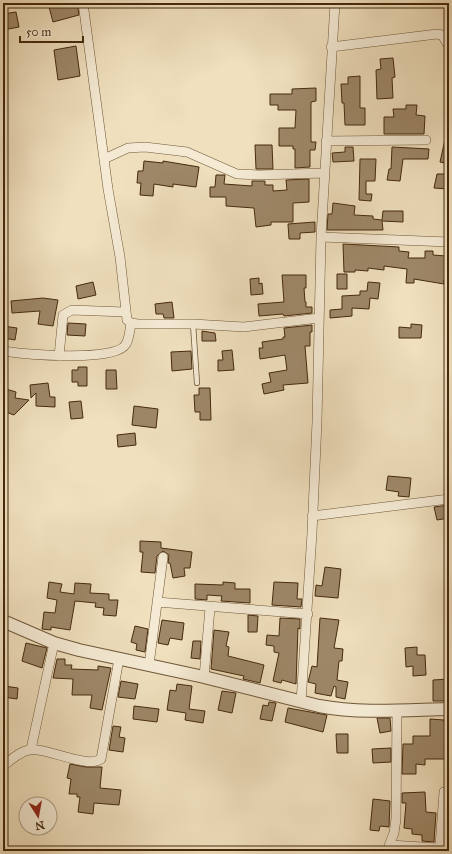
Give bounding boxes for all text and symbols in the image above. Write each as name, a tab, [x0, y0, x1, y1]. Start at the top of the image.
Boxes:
scale bar	[20, 18, 83, 44]
text: 50 m	[26, 25, 51, 39]
north arrow	[18, 796, 58, 836]
text: N	[33, 818, 46, 833]

